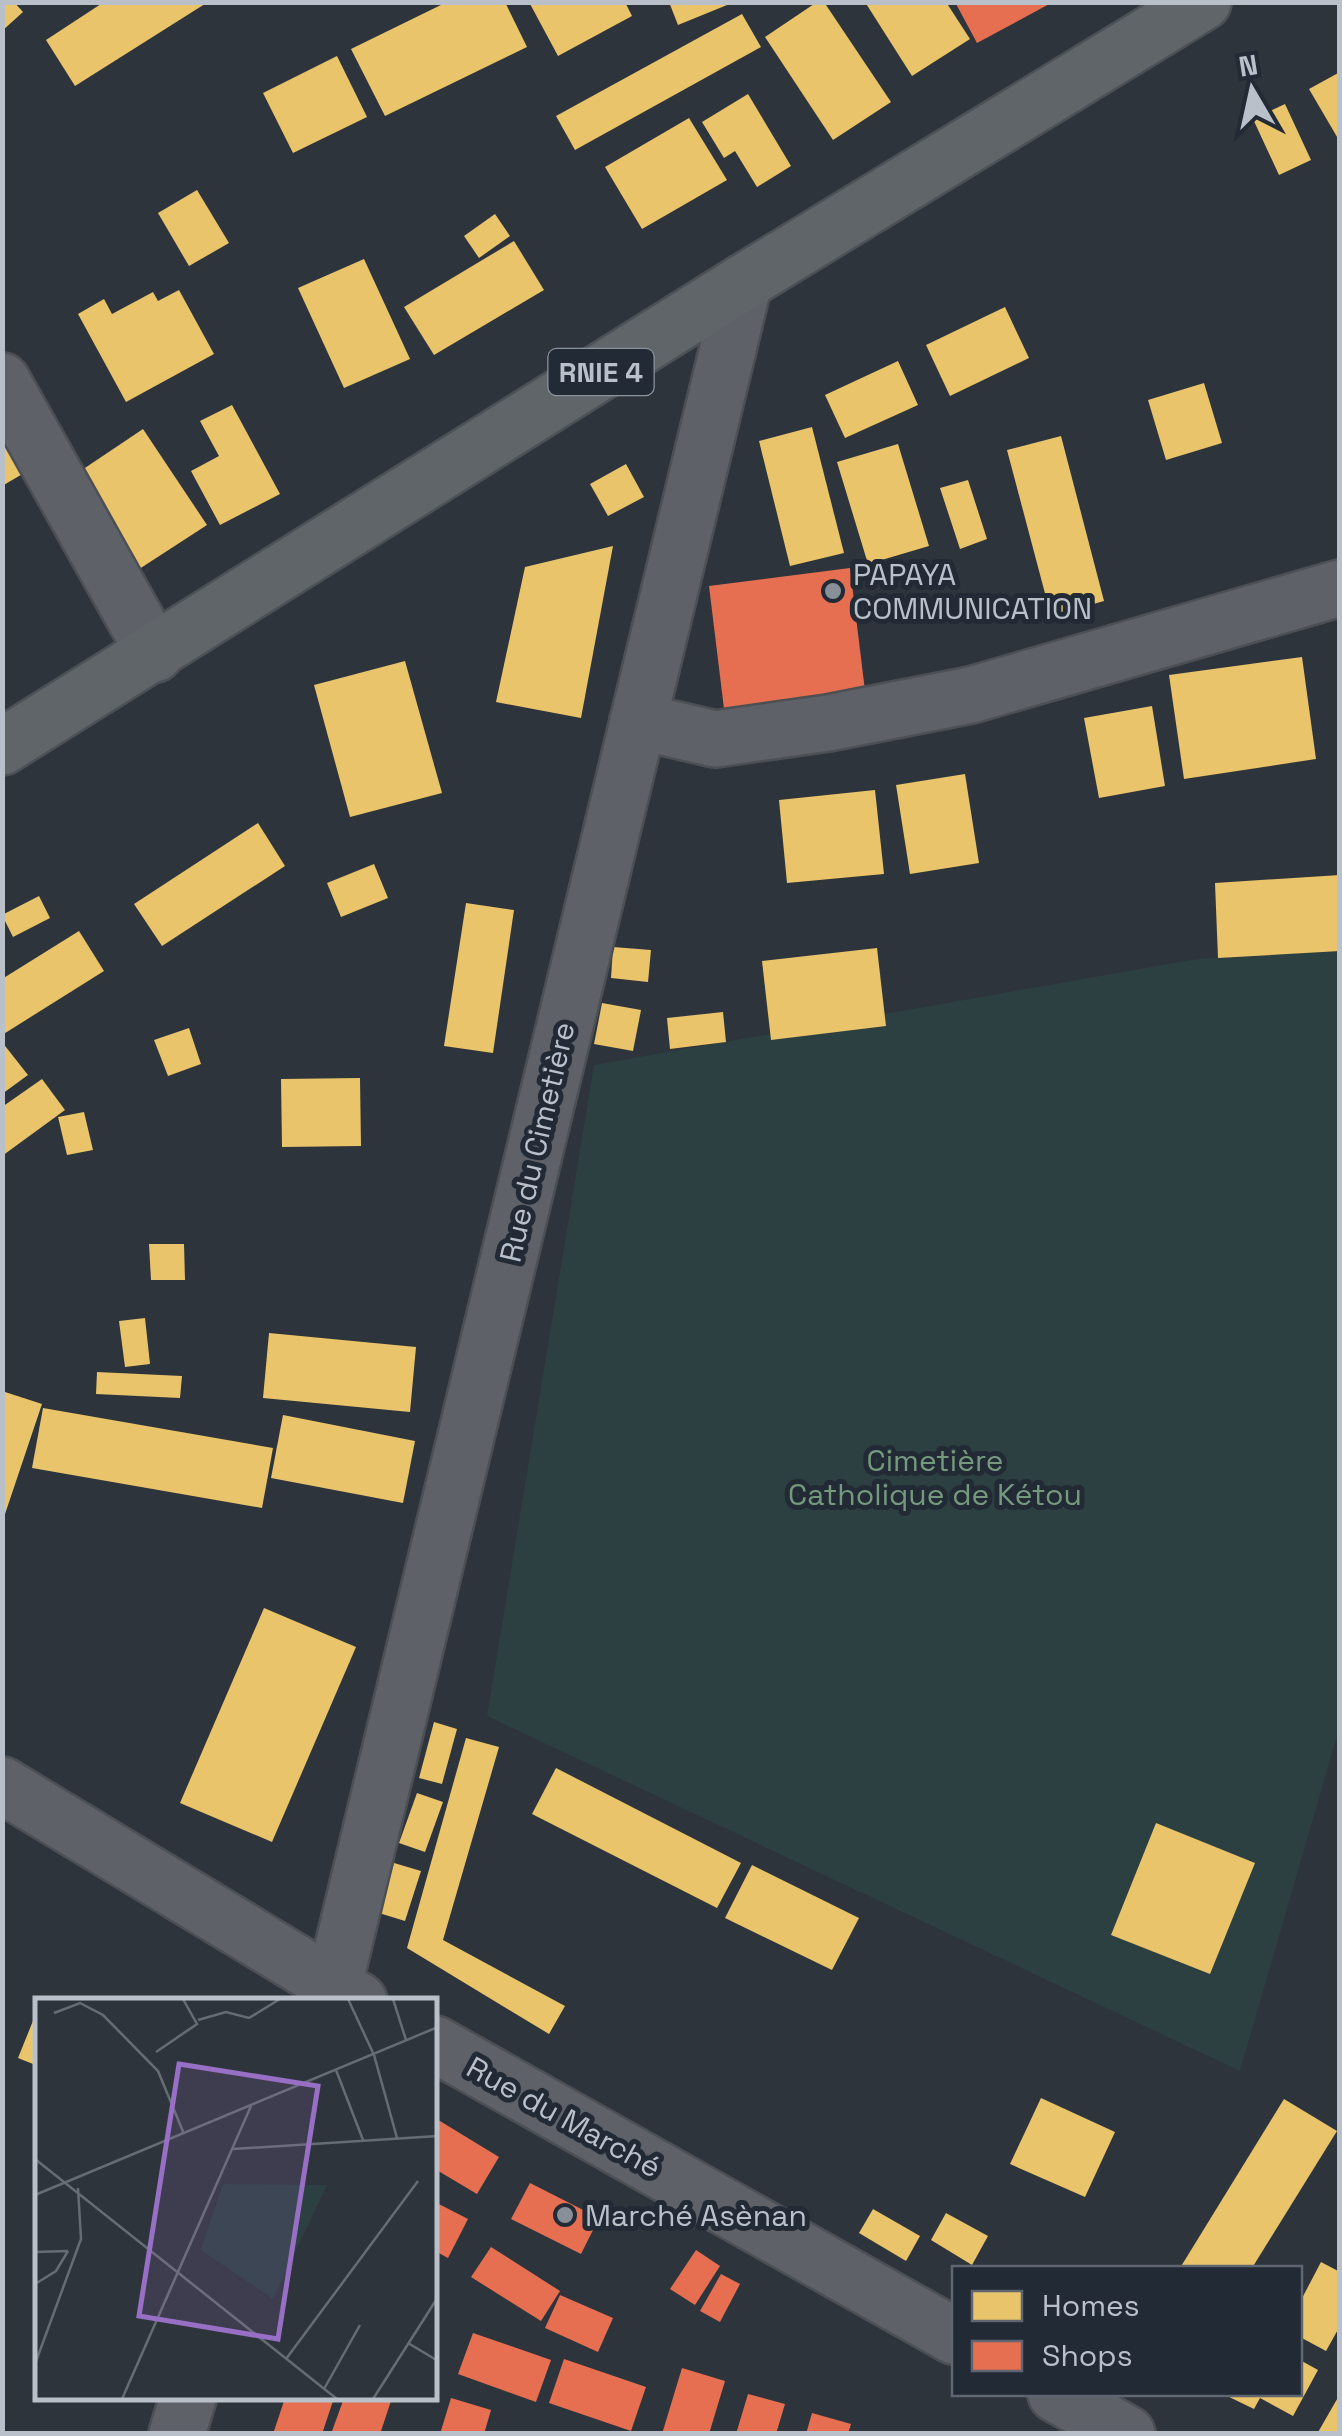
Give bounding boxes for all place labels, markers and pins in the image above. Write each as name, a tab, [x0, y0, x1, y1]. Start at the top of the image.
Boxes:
place label: PAPAYA COMMUNICATION	[853, 555, 1092, 628]
marker: PAPAYA COMMUNICATION	[822, 580, 844, 602]
place label: Marché Asènan	[585, 2196, 807, 2235]
marker: Marché Asènan	[554, 2204, 576, 2226]

